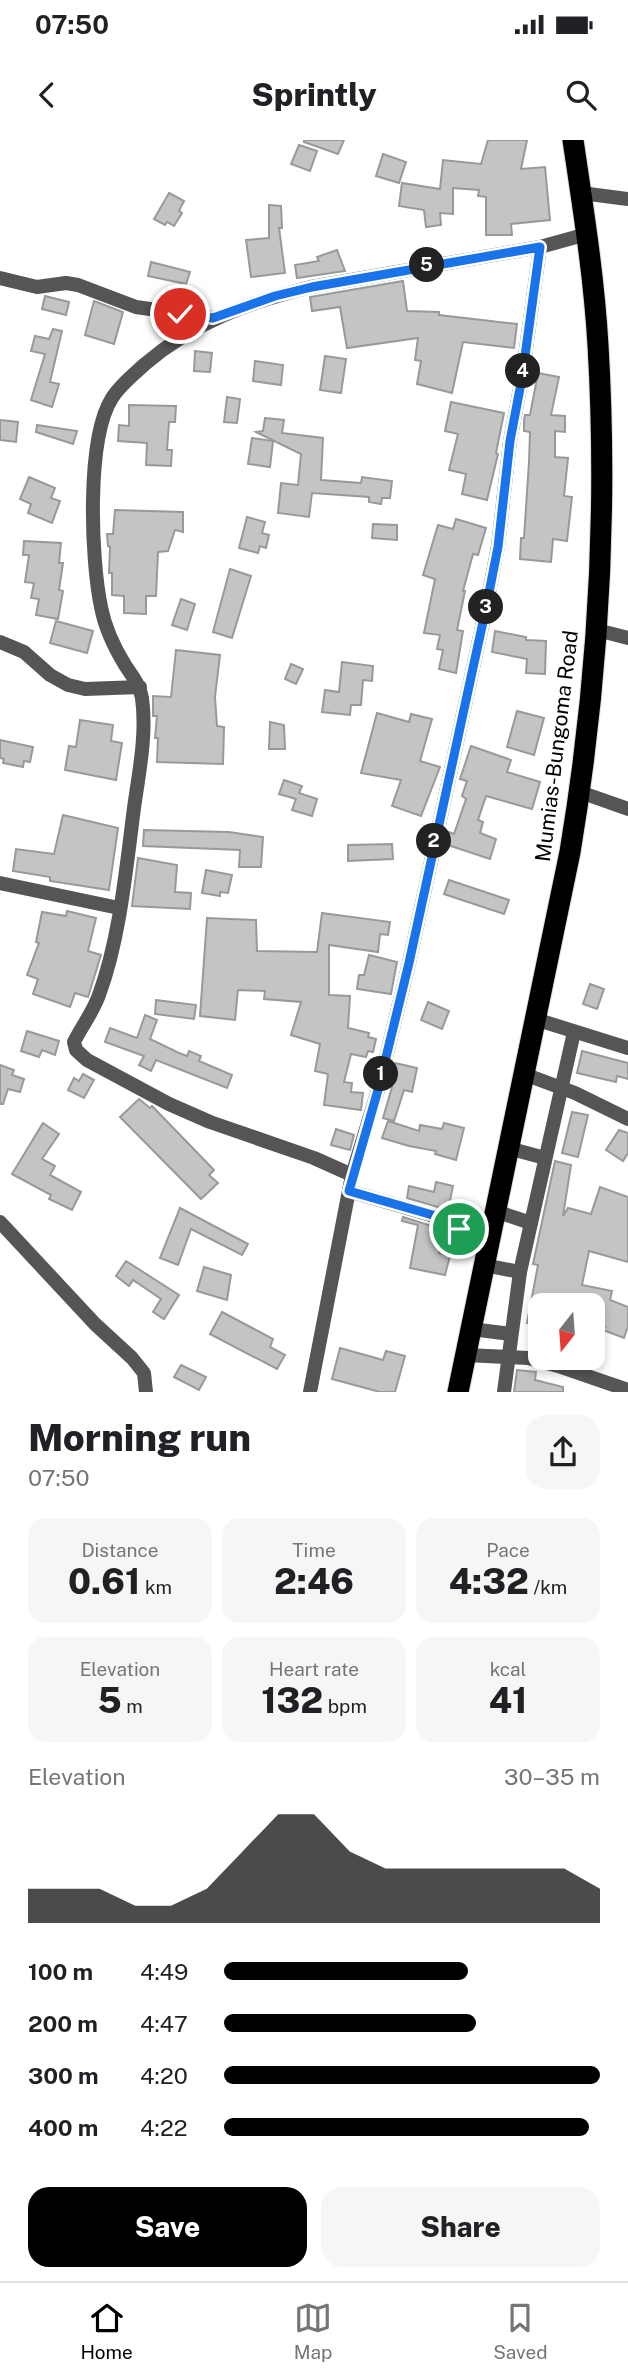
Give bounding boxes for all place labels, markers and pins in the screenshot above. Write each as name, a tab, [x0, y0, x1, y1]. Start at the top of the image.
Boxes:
pin: 5	[410, 248, 444, 282]
pin	[150, 284, 210, 344]
pin: 4	[505, 354, 540, 388]
pin: 3	[468, 589, 504, 624]
pin: 2	[416, 824, 452, 858]
pin: 1	[364, 1056, 398, 1091]
pin	[429, 1199, 489, 1259]

